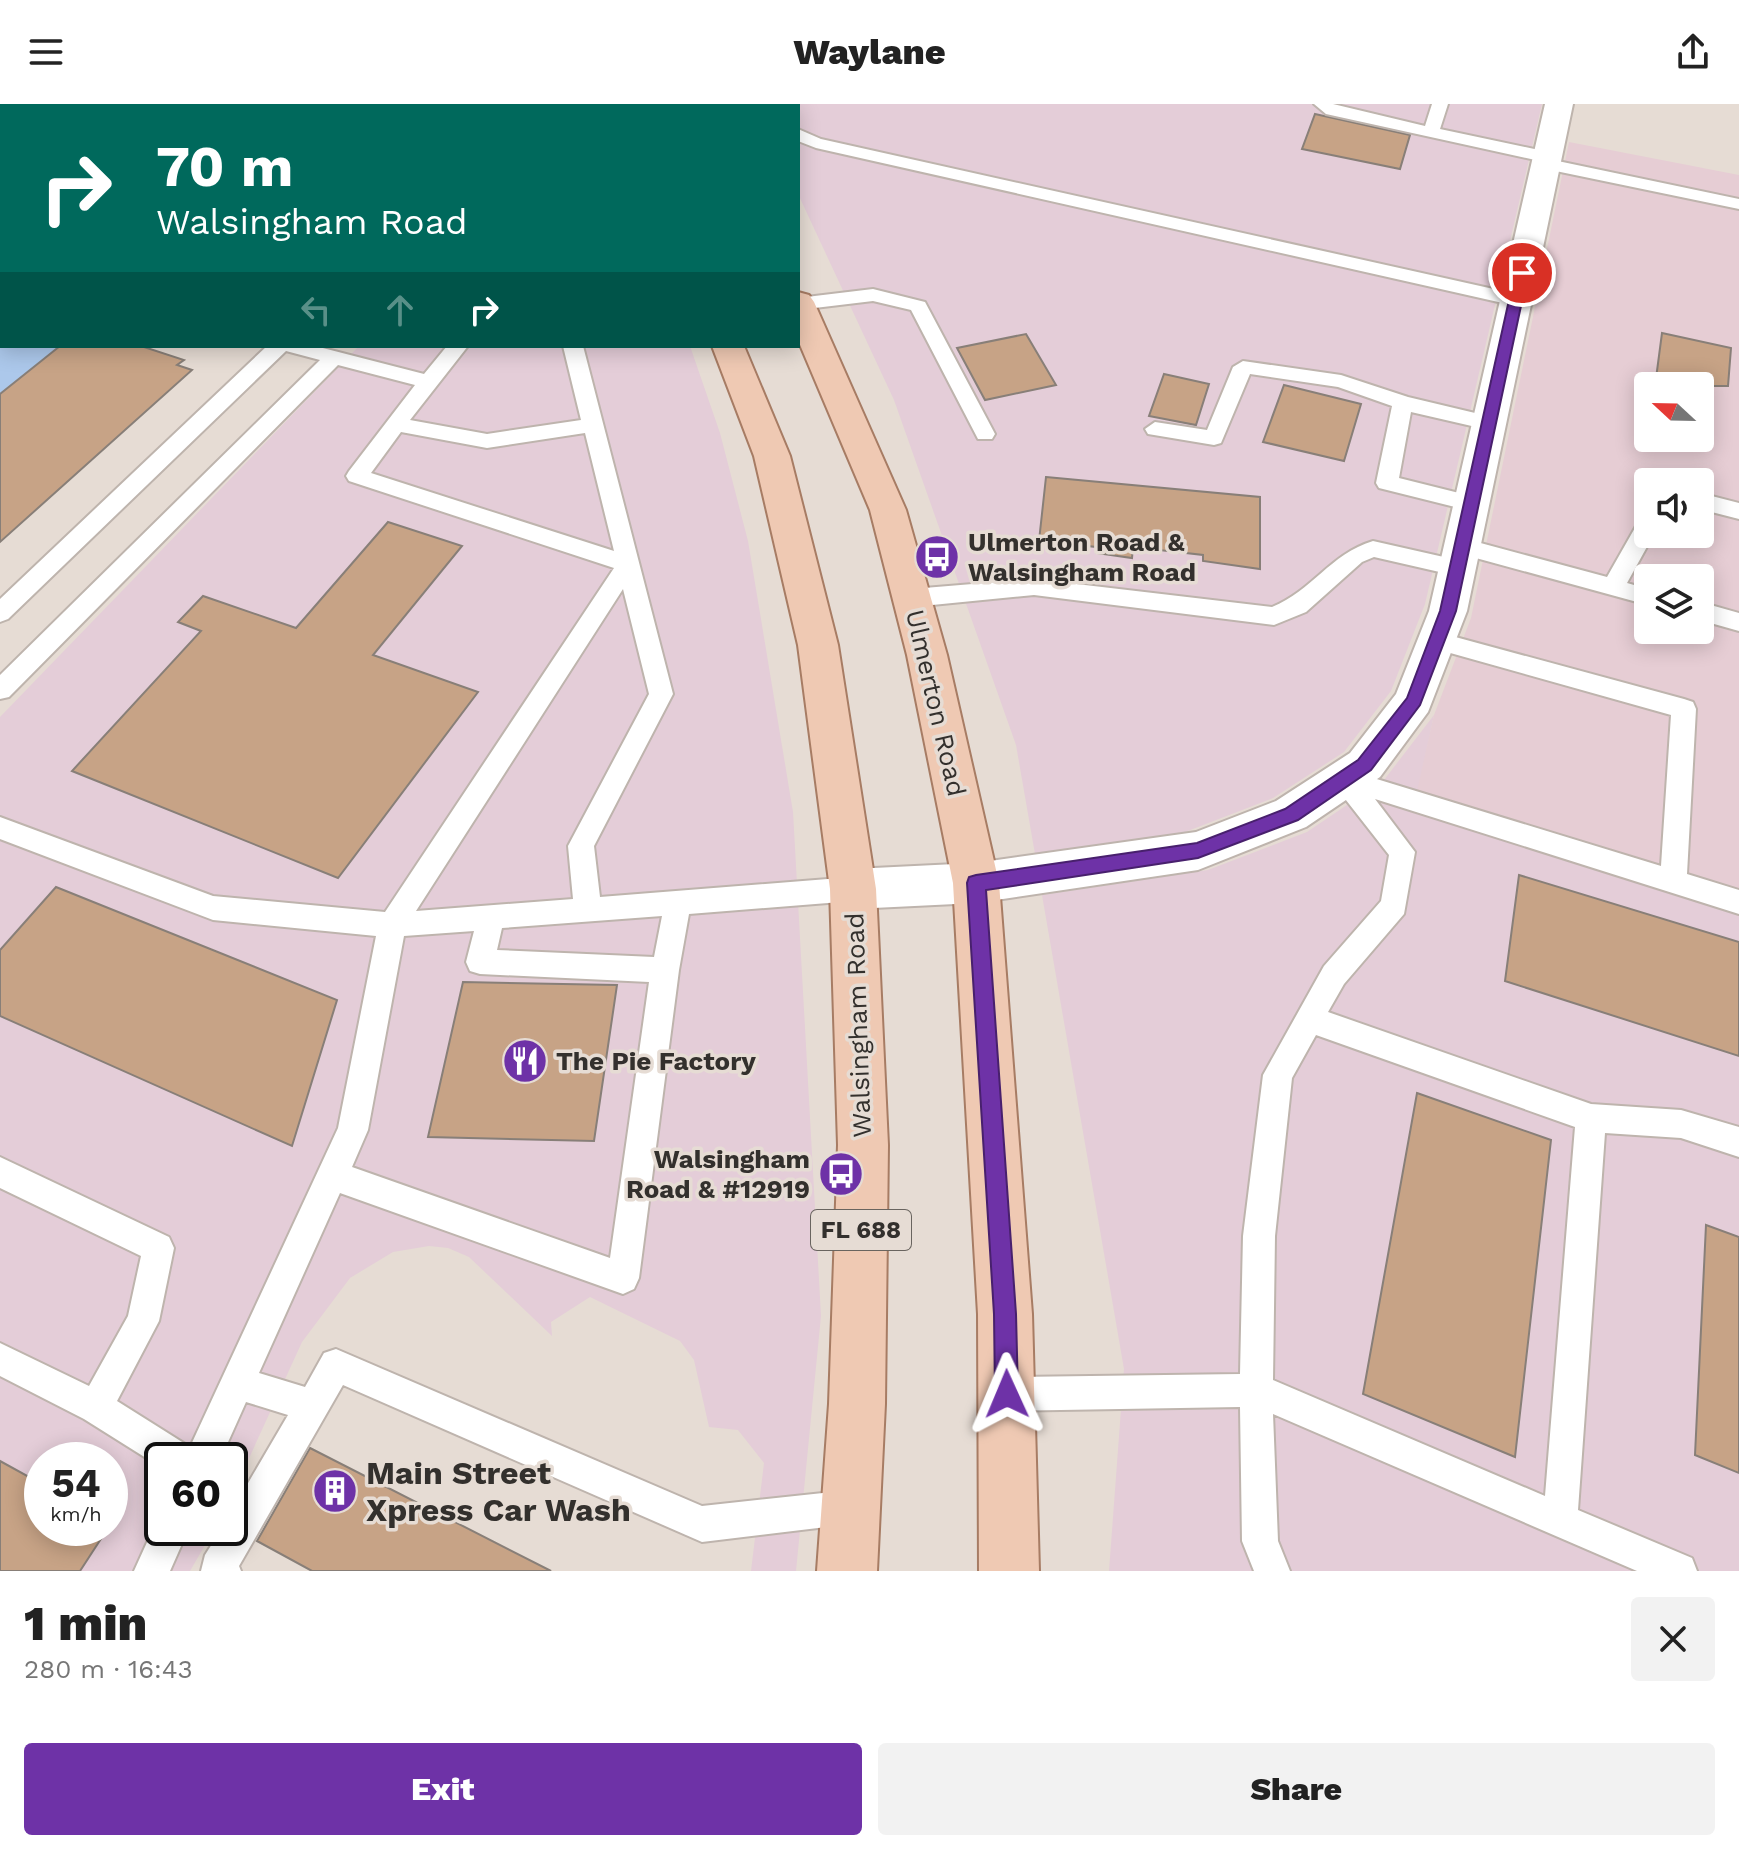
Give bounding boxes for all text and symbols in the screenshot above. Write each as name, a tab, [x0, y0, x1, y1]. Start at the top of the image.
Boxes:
icon: menu	[24, 30, 68, 74]
icon: share	[1671, 30, 1715, 74]
text: Waylane	[793, 31, 946, 73]
text: 70 m	[156, 134, 293, 200]
icon: right	[24, 136, 128, 240]
text: Walsingham Road	[156, 201, 468, 243]
pin	[1488, 239, 1556, 307]
icon: arrive	[1500, 251, 1544, 295]
icon: left	[294, 288, 338, 332]
icon: ahead	[378, 288, 422, 332]
icon: right	[462, 288, 506, 332]
north arrow	[1634, 372, 1714, 452]
map controls	[1634, 372, 1714, 644]
button: sound	[1634, 468, 1714, 548]
place label: Ulmerton Road & Walsingham Road	[968, 527, 1196, 587]
bus stop icon: Ulmerton Road & Walsingham Road	[913, 533, 961, 581]
button: layers	[1634, 564, 1714, 644]
street label: Ulmerton Road	[900, 607, 972, 799]
street label: Walsingham Road	[839, 912, 877, 1138]
restaurant icon: The Pie Factory	[501, 1037, 549, 1085]
place label: The Pie Factory	[556, 1046, 756, 1076]
place label: Walsingham Road & #12919	[626, 1144, 810, 1204]
bus stop icon: Walsingham Road & #12919	[817, 1150, 865, 1198]
road number: FL 688	[811, 1210, 911, 1250]
position arrow	[965, 1352, 1049, 1436]
speed limit sign: 60	[144, 1442, 248, 1546]
place label: Main Street Xpress Car Wash	[366, 1454, 631, 1529]
text: 54	[51, 1460, 101, 1507]
building icon: Main Street Xpress Car Wash	[311, 1467, 359, 1515]
text: km/h	[50, 1502, 102, 1526]
text: 1 min	[24, 1595, 147, 1652]
button: close	[1631, 1597, 1715, 1681]
text: 280 m · 16:43	[24, 1654, 193, 1684]
button: Exit	[24, 1743, 862, 1835]
button: Share	[878, 1743, 1715, 1835]

